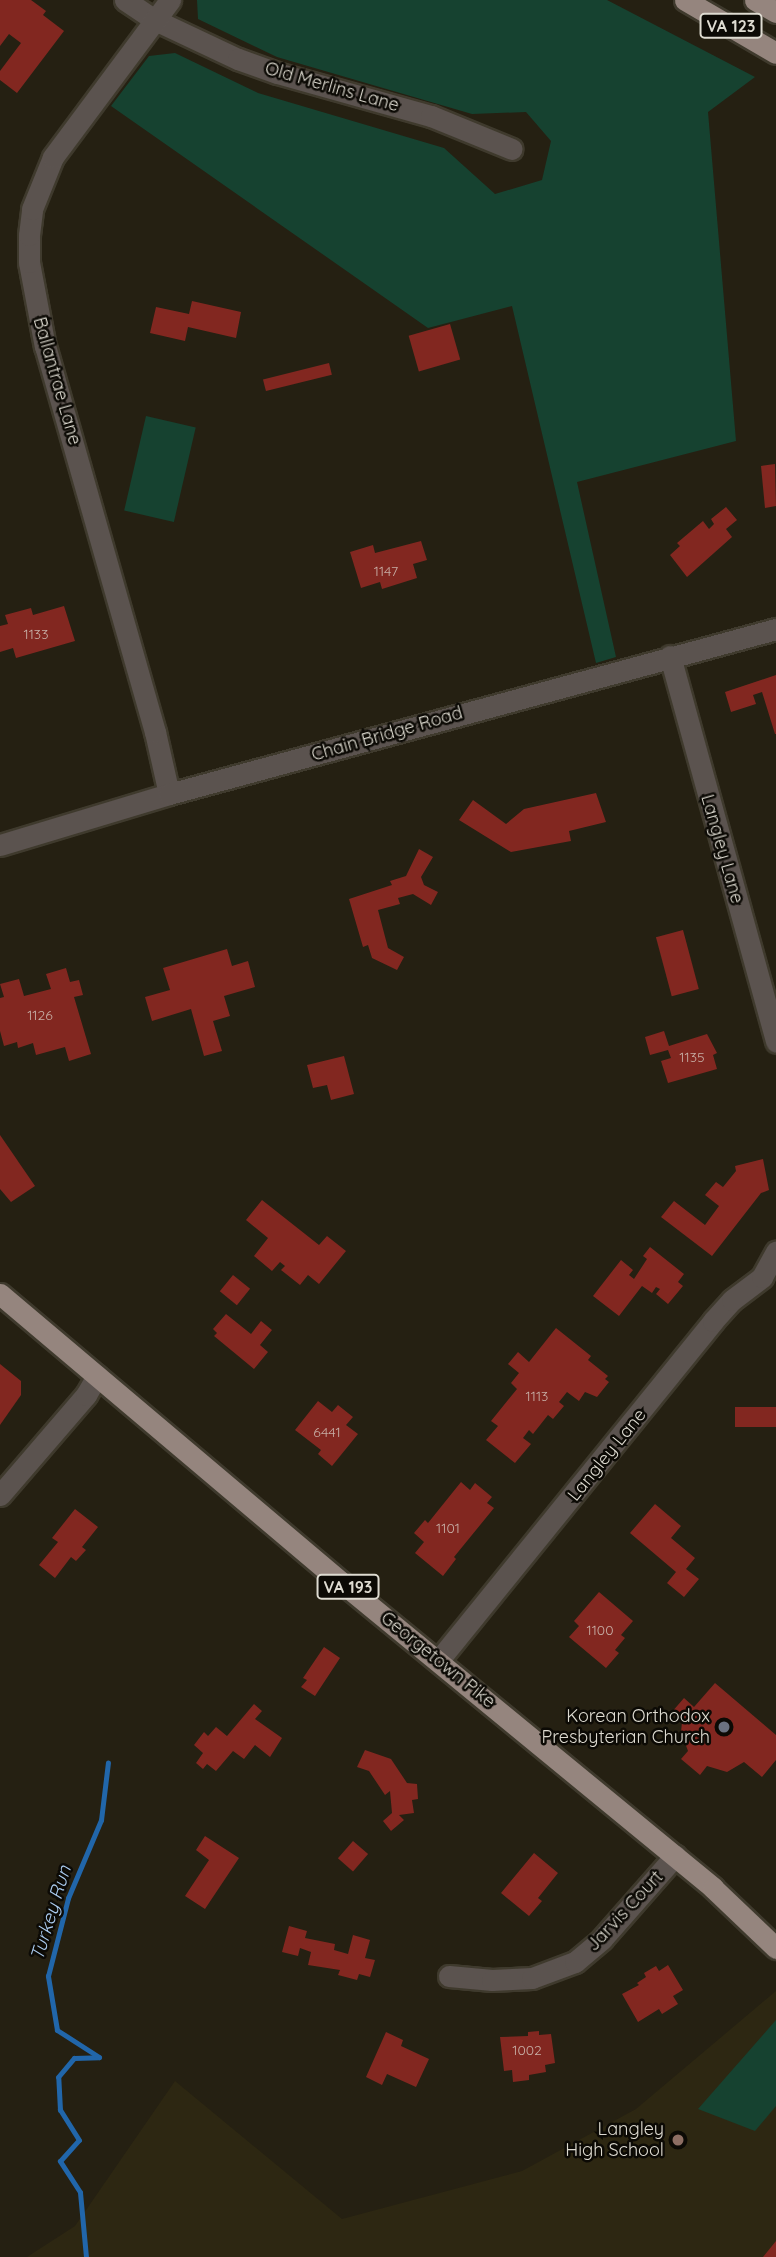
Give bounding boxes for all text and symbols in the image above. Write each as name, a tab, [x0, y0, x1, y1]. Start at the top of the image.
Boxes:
road number: VA 123	[700, 14, 762, 38]
street label: Old Merlins Lane	[263, 58, 401, 116]
street label: Ballantrae Lane	[28, 315, 86, 447]
house number: 1147	[374, 563, 398, 579]
house number: 1133	[23, 626, 49, 642]
street label: Chain Bridge Road	[309, 702, 465, 766]
street label: Langley Lane	[696, 792, 748, 906]
house number: 1126	[27, 1007, 53, 1023]
house number: 1135	[679, 1049, 705, 1065]
house number: 1113	[526, 1388, 548, 1404]
street label: Langley Lane	[563, 1405, 651, 1505]
house number: 6441	[313, 1424, 341, 1440]
house number: 1101	[436, 1520, 460, 1536]
road number: VA 193	[316, 1574, 380, 1600]
street label: Georgetown Pike	[376, 1607, 500, 1713]
house number: 1100	[586, 1622, 614, 1638]
place label: Korean Orthodox Presbyterian Church	[542, 1706, 710, 1748]
marker: Korean Orthodox Presbyterian Church	[716, 1719, 732, 1735]
water label: Turkey Run	[26, 1863, 76, 1963]
street label: Jarvis Court	[582, 1866, 668, 1956]
house number: 1002	[512, 2042, 542, 2058]
place label: Langley High School	[565, 2119, 664, 2162]
marker: Langley High School	[670, 2132, 686, 2148]

